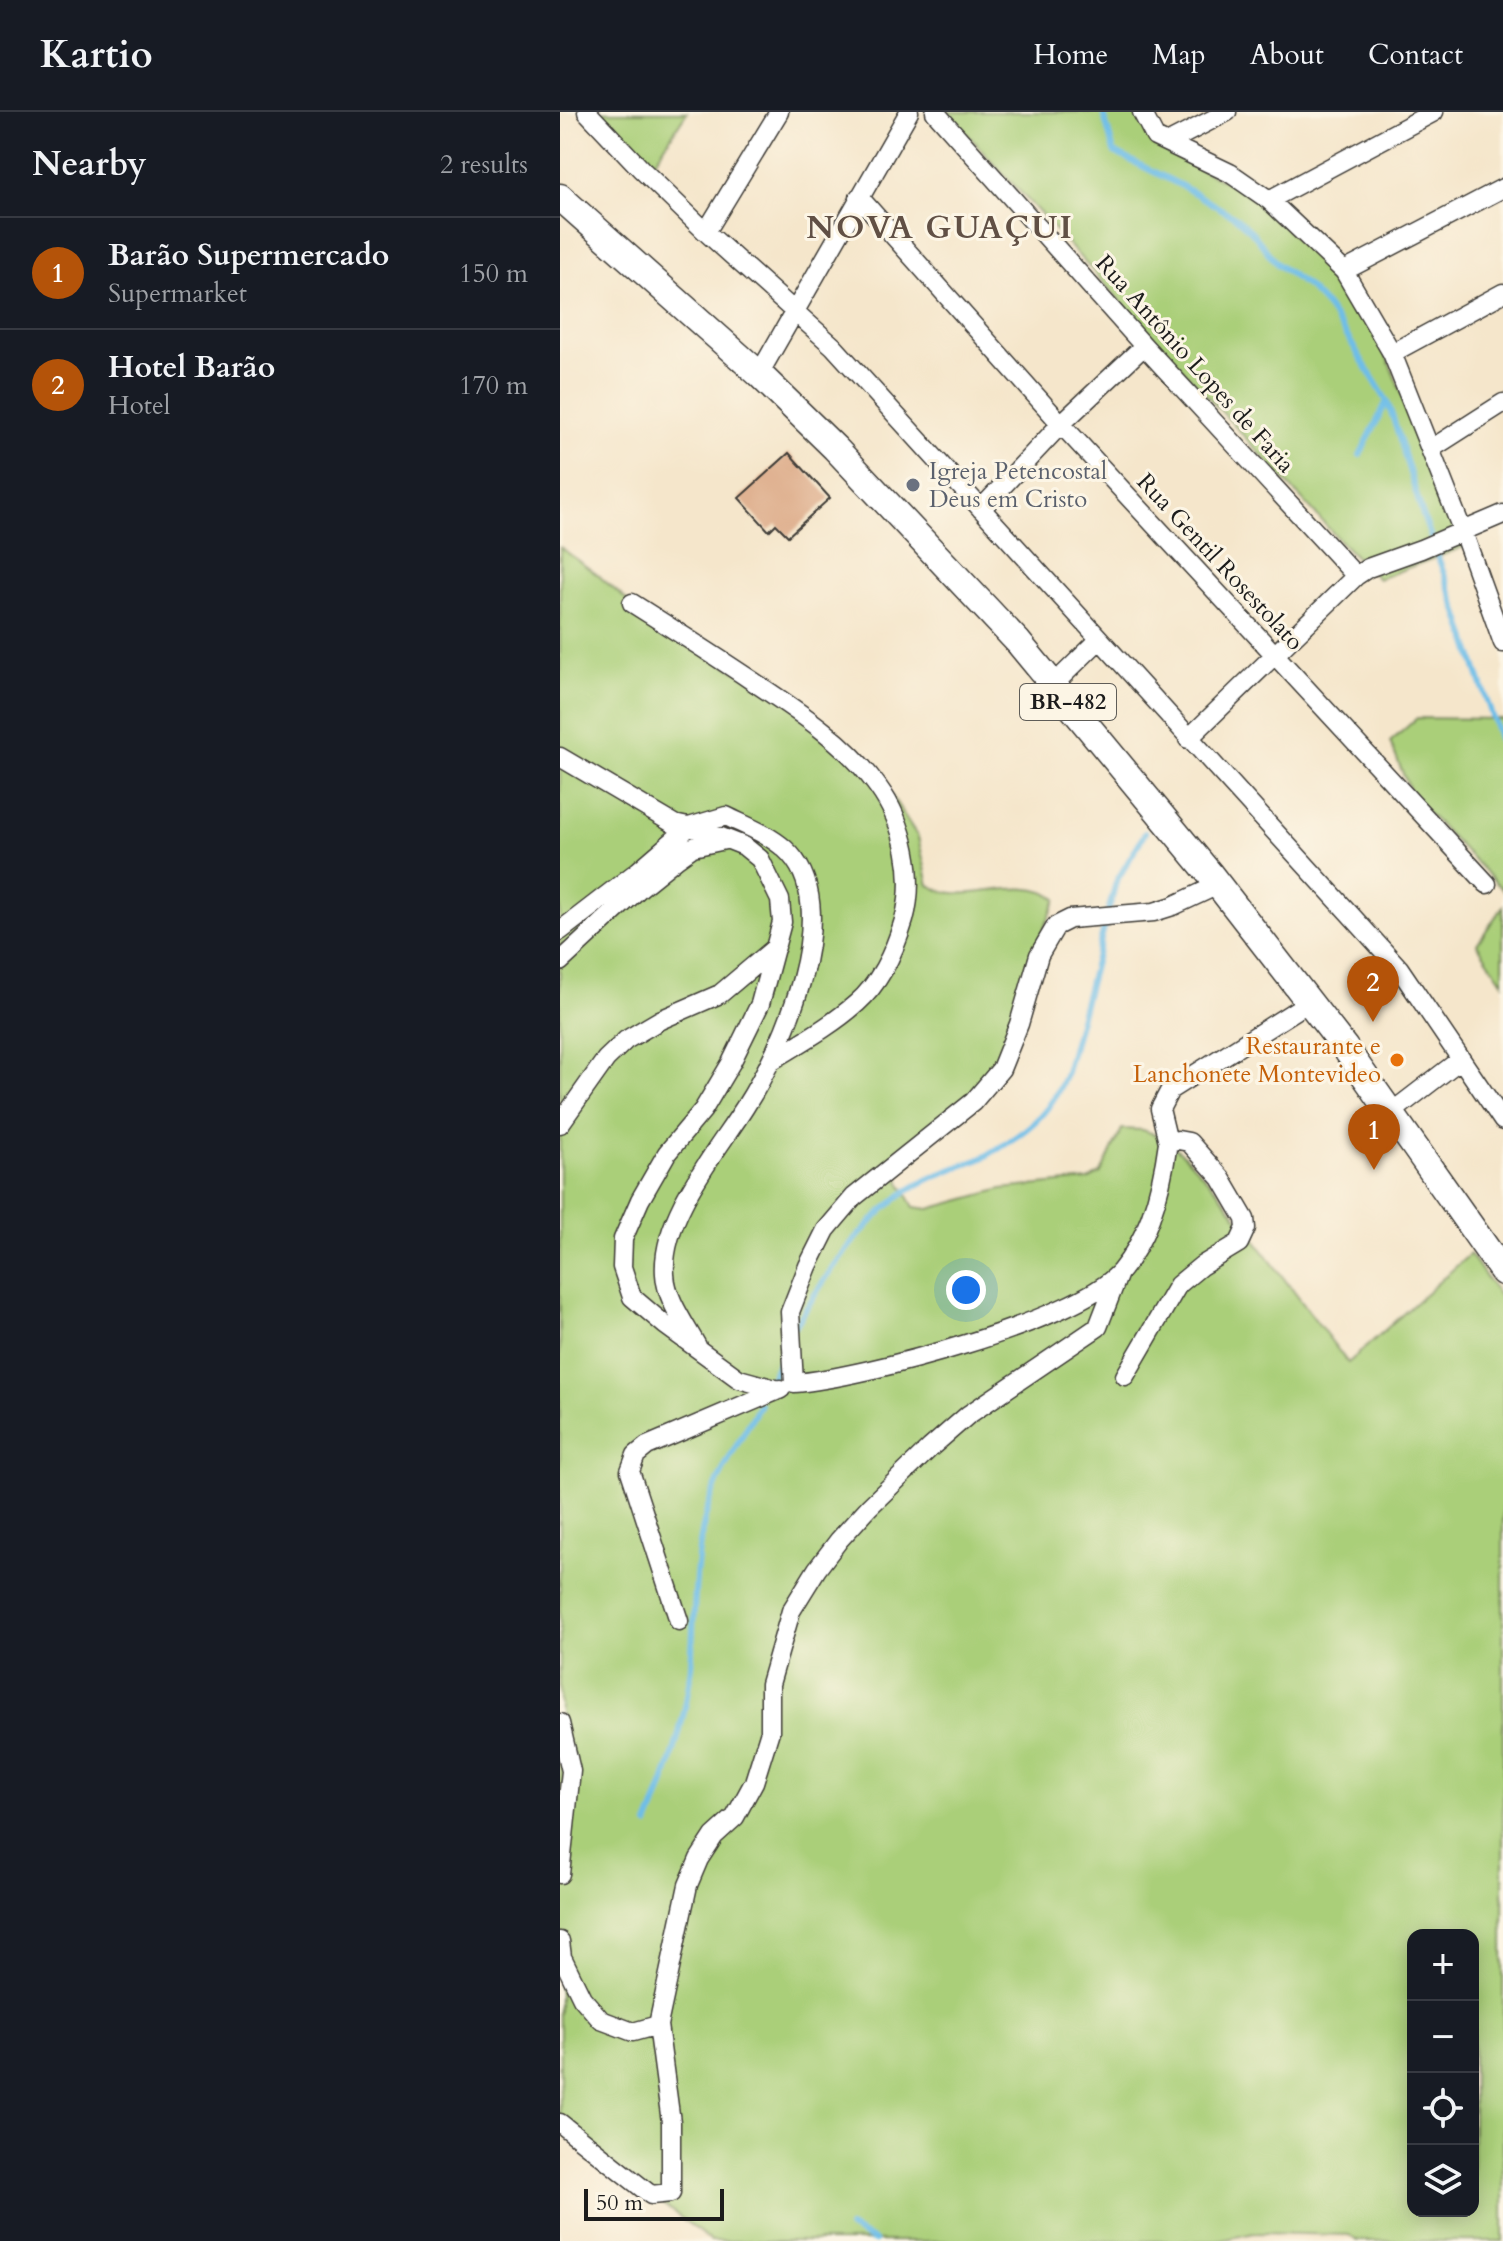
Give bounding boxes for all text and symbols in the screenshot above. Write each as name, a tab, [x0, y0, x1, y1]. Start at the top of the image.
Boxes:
text: Kartio	[40, 29, 153, 81]
text: Home	[1033, 36, 1108, 74]
text: Map	[1152, 36, 1206, 74]
text: About	[1250, 36, 1324, 74]
text: Contact	[1368, 36, 1463, 74]
text: Nearby	[32, 141, 147, 187]
text: 2 results	[440, 147, 528, 182]
district label: NOVA GUAÇUI	[806, 206, 1074, 250]
text: Barão Supermercado	[108, 235, 389, 276]
street label: Rua Antônio Lopes de Faria	[1088, 248, 1302, 481]
text: 1	[51, 256, 65, 291]
text: 150 m	[459, 256, 528, 291]
text: Supermarket	[108, 276, 247, 311]
text: Hotel Barão	[108, 347, 275, 388]
text: 2	[51, 368, 65, 403]
text: 170 m	[459, 368, 528, 403]
text: Hotel	[108, 388, 170, 423]
place label: Igreja Petencostal Deus em Cristo	[929, 455, 1107, 516]
street label: Rua Gentil Rosestolato	[1129, 466, 1311, 658]
marker: Igreja Petencostal Deus em Cristo	[904, 476, 922, 494]
road number: BR-482	[1020, 684, 1116, 720]
pin: 2	[1347, 956, 1399, 1022]
place label: Restaurante e Lanchonete Montevideo	[1133, 1030, 1381, 1091]
marker: Restaurante e Lanchonete Montevideo	[1388, 1051, 1406, 1069]
pin: 1	[1348, 1104, 1400, 1170]
your location	[946, 1270, 986, 1310]
map controls	[1407, 1929, 1479, 2217]
button: +	[1407, 1929, 1479, 2001]
button: −	[1407, 2001, 1479, 2073]
button: locate	[1407, 2073, 1479, 2145]
button: layers	[1407, 2145, 1479, 2217]
scale bar	[584, 2185, 724, 2221]
text: 50 m	[596, 2188, 643, 2218]

